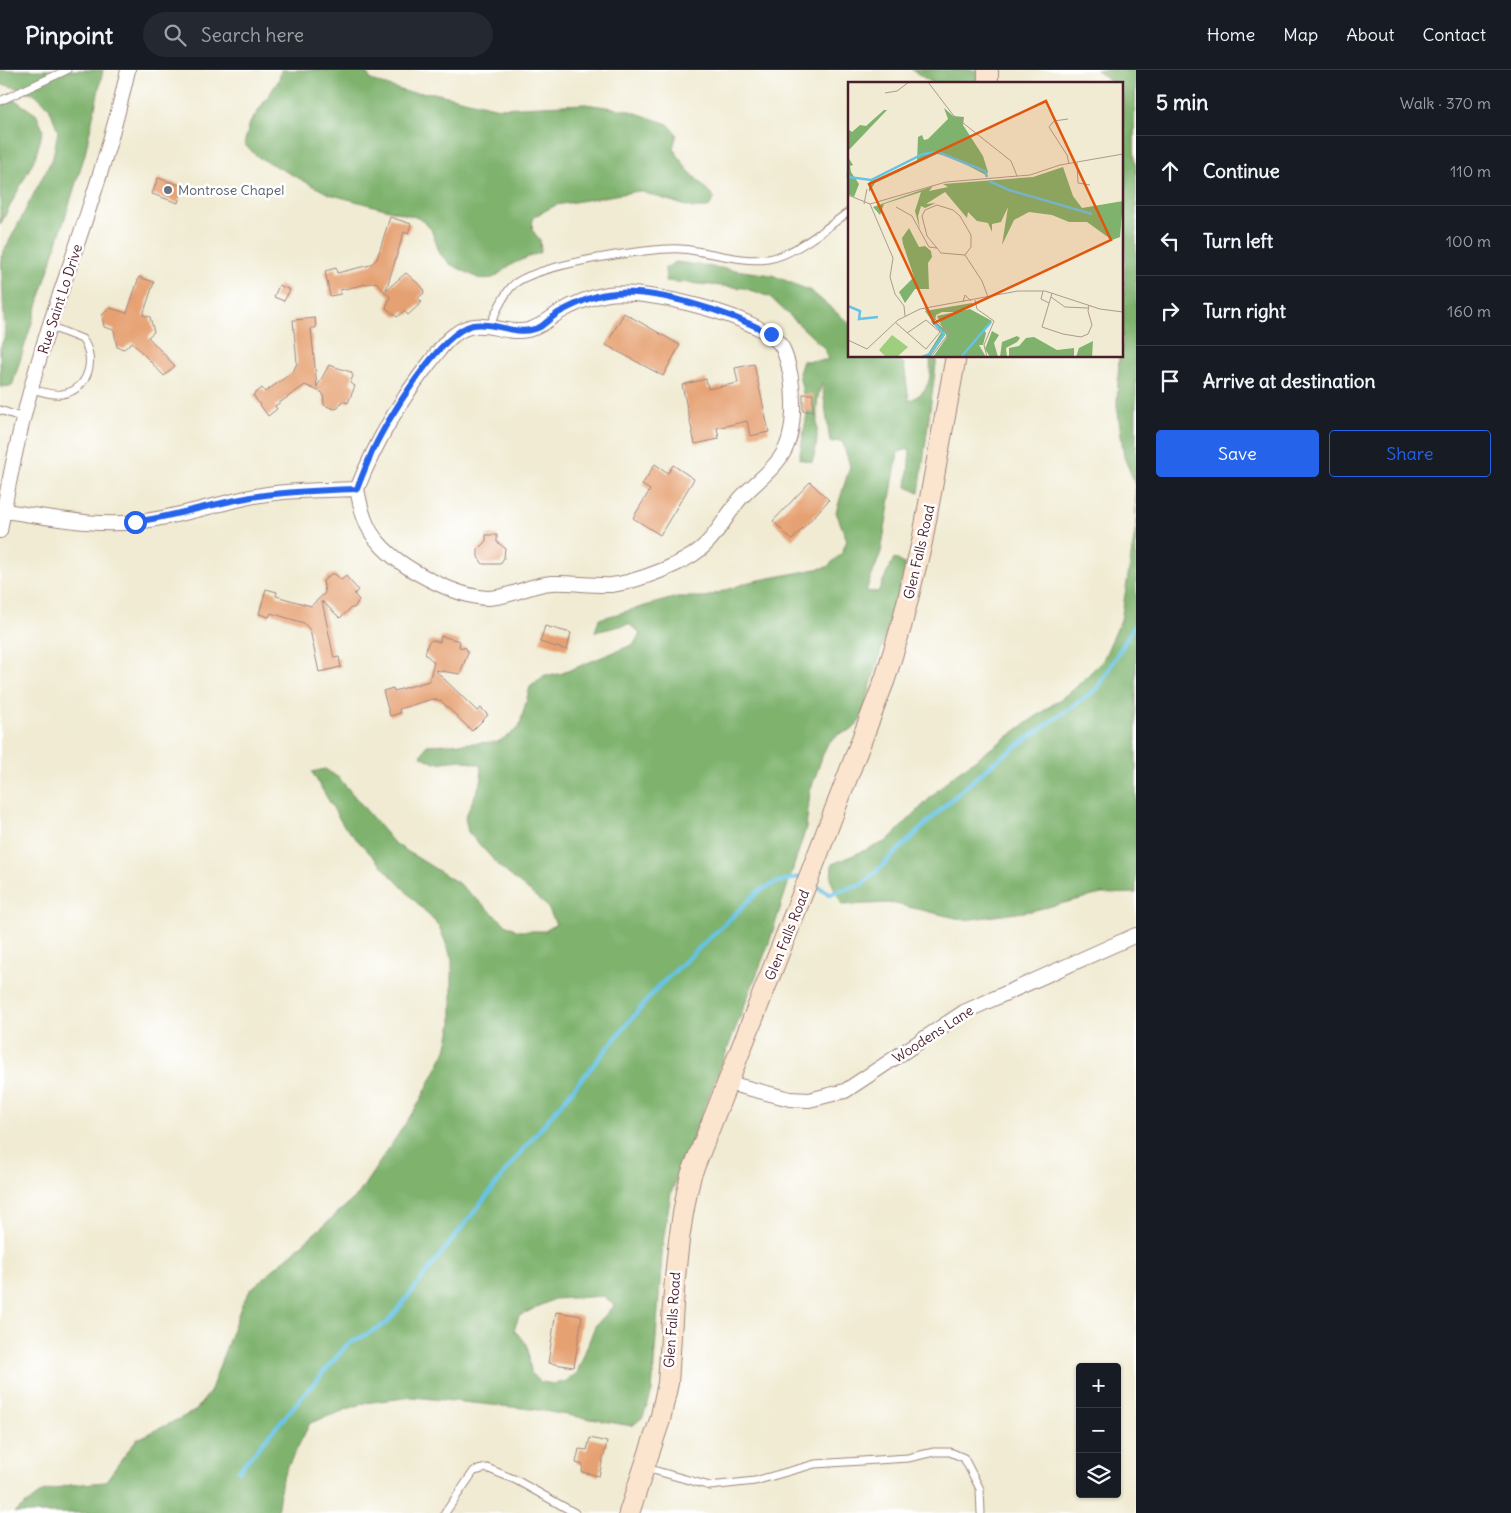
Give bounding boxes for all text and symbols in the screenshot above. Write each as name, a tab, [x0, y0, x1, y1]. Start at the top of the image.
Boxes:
search box	[143, 12, 493, 57]
text: Pinpoint	[25, 20, 113, 50]
icon: search	[161, 21, 189, 49]
text: Search here	[201, 23, 304, 47]
text: Home	[1207, 23, 1255, 46]
text: Map	[1283, 23, 1318, 46]
text: About	[1346, 23, 1394, 46]
text: Contact	[1422, 23, 1486, 46]
inset map	[848, 82, 1124, 358]
text: 5 min	[1156, 89, 1208, 116]
text: Walk · 370 m	[1400, 93, 1491, 113]
icon: ahead	[1156, 157, 1184, 185]
text: Continue	[1203, 159, 1280, 183]
text: 110 m	[1450, 161, 1491, 181]
place label: Montrose Chapel	[178, 181, 284, 199]
marker: Montrose Chapel	[162, 184, 174, 196]
icon: left	[1156, 227, 1184, 255]
text: Turn left	[1203, 229, 1273, 253]
text: 100 m	[1446, 231, 1491, 251]
street label: Rue Saint Lo Drive	[34, 242, 86, 356]
icon: right	[1156, 297, 1184, 325]
text: Turn right	[1203, 299, 1286, 323]
text: 160 m	[1447, 301, 1491, 321]
route end	[760, 323, 783, 346]
icon: arrive	[1156, 367, 1184, 395]
text: Arrive at destination	[1203, 369, 1376, 393]
button: Save	[1156, 430, 1319, 477]
button: Share	[1329, 430, 1491, 477]
street label: Glen Falls Road	[899, 503, 939, 601]
route start	[124, 511, 147, 534]
street label: Glen Falls Road	[761, 887, 813, 983]
street label: Woodens Lane	[889, 1001, 977, 1067]
street label: Glen Falls Road	[660, 1271, 684, 1369]
map controls	[1076, 1363, 1121, 1498]
button: +	[1076, 1363, 1121, 1408]
button: −	[1076, 1408, 1121, 1453]
button: layers	[1076, 1453, 1121, 1498]

